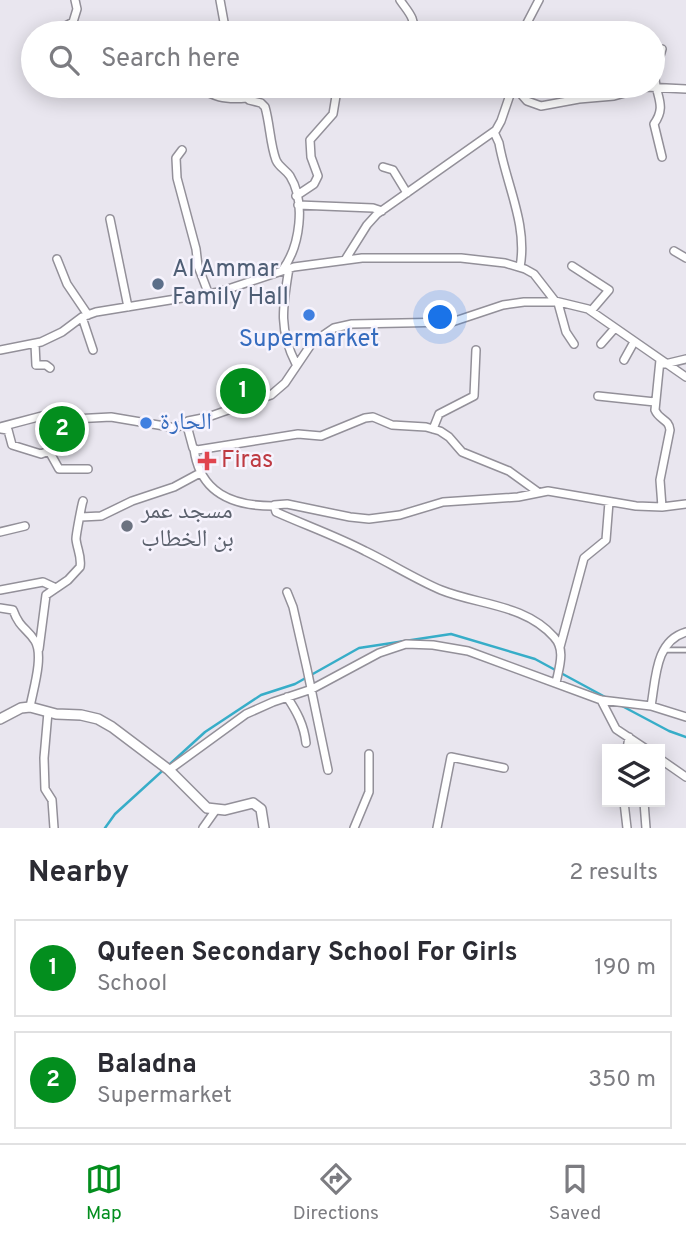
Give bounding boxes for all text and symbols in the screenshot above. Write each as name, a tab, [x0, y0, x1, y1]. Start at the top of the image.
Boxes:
search box	[21, 21, 665, 98]
icon: search	[45, 41, 83, 79]
text: Search here	[101, 43, 240, 76]
place label: Al Ammar Family Hall	[172, 255, 289, 313]
marker: Al Ammar Family Hall	[150, 276, 166, 292]
your location	[423, 300, 457, 334]
marker: Supermarket	[301, 307, 317, 323]
place label: Supermarket	[239, 325, 379, 355]
pin: 1	[220, 365, 266, 417]
pin: 2	[39, 403, 85, 455]
place label: الحارة	[160, 408, 212, 438]
marker: الحارة	[138, 415, 154, 431]
place label: Firas	[221, 446, 273, 476]
marker: Firas	[199, 453, 215, 469]
place label: مسجد عمر بن الخطاب	[140, 497, 234, 555]
marker: مسجد عمر بن الخطاب	[119, 518, 135, 534]
map controls	[602, 744, 665, 807]
button: layers	[602, 744, 665, 807]
text: Nearby	[28, 855, 129, 892]
text: 2 results	[569, 859, 658, 888]
text: Qufeen Secondary School For Girls	[97, 937, 518, 970]
text: 1	[48, 954, 58, 983]
text: 190 m	[594, 954, 656, 983]
text: School	[97, 970, 167, 999]
text: Baladna	[97, 1049, 197, 1082]
text: 2	[46, 1066, 60, 1095]
text: 350 m	[588, 1066, 656, 1095]
text: Supermarket	[97, 1082, 232, 1111]
tab: Map	[85, 1160, 123, 1226]
tab: Directions	[293, 1160, 379, 1226]
tab: Saved	[549, 1160, 601, 1226]

